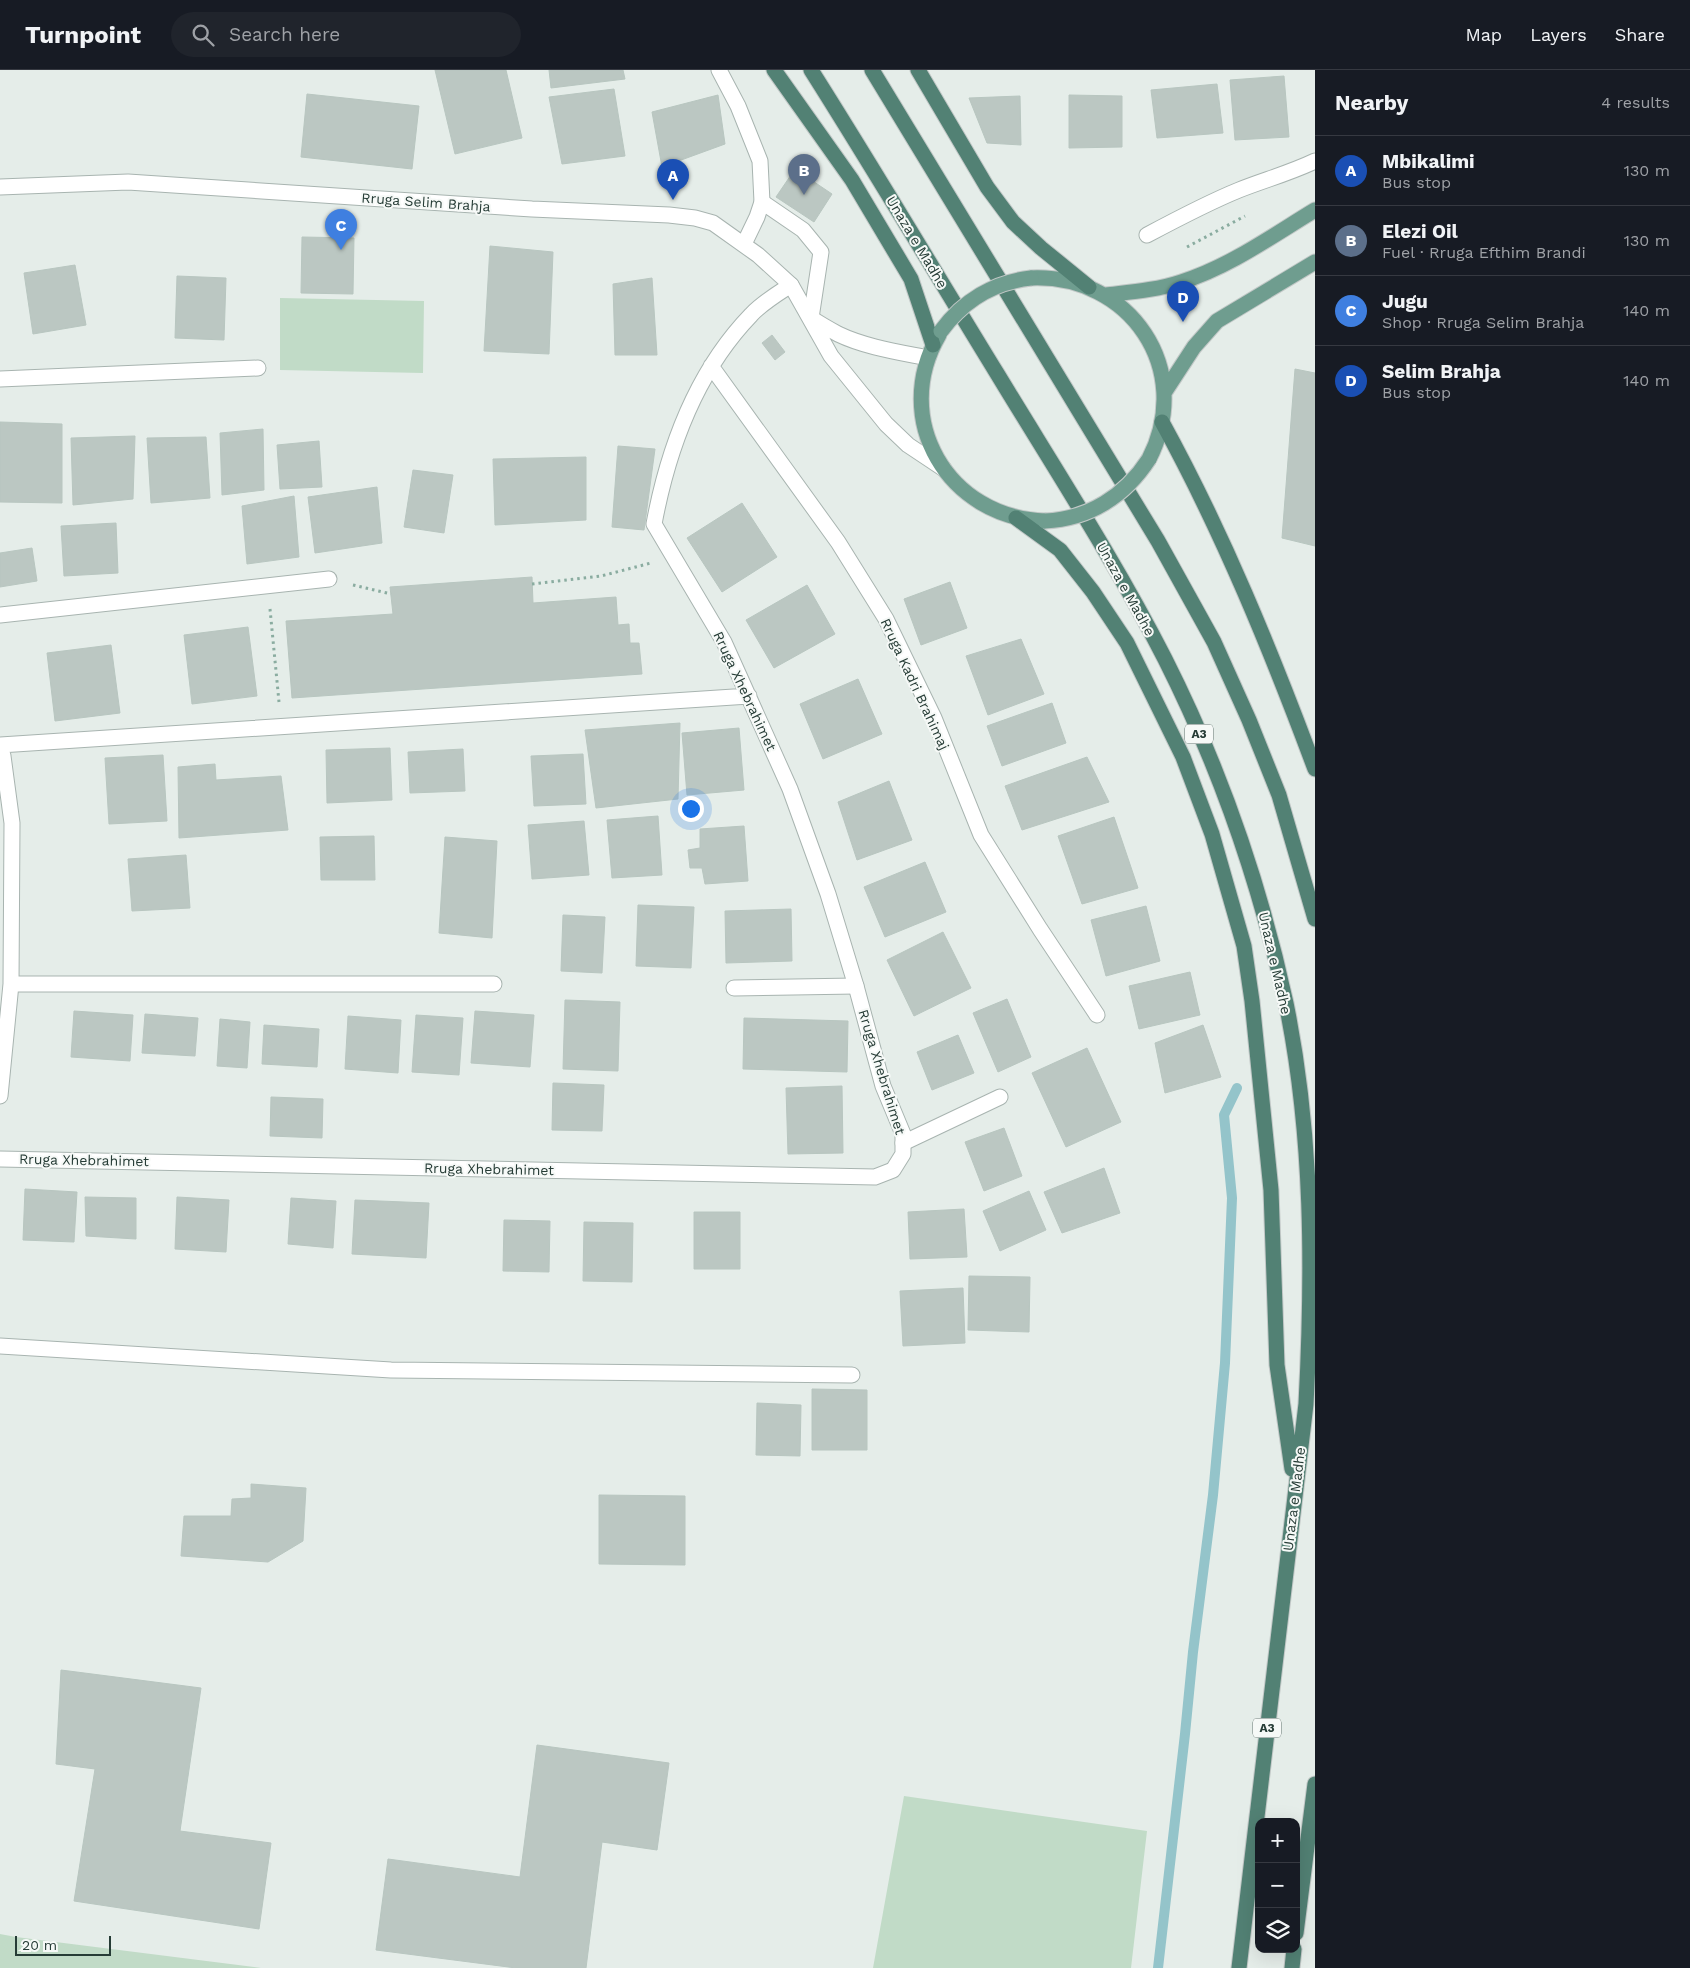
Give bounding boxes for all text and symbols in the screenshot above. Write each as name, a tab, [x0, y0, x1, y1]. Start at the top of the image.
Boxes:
search box	[171, 12, 521, 57]
text: Turnpoint	[25, 21, 141, 49]
icon: search	[189, 21, 217, 49]
text: Search here	[229, 23, 340, 46]
text: Map	[1465, 24, 1502, 45]
text: Layers	[1530, 24, 1587, 45]
text: Share	[1615, 24, 1665, 45]
text: Nearby	[1335, 90, 1408, 115]
text: 4 results	[1601, 93, 1670, 112]
text: Mbikalimi	[1382, 150, 1475, 173]
pin: B	[788, 154, 820, 195]
pin: A	[657, 159, 689, 200]
text: A	[1346, 161, 1356, 180]
text: 130 m	[1624, 161, 1670, 180]
text: Bus stop	[1382, 173, 1451, 192]
street label: Rruga Selim Brahja	[361, 190, 491, 215]
street label: Unaza e Madhe	[883, 193, 951, 291]
pin: C	[325, 209, 357, 250]
text: Elezi Oil	[1382, 220, 1458, 243]
text: B	[1346, 231, 1356, 250]
text: 130 m	[1624, 231, 1670, 250]
text: Fuel · Rruga Efthim Brandi	[1382, 243, 1586, 262]
pin: D	[1167, 281, 1199, 322]
text: Jugu	[1382, 290, 1428, 313]
text: C	[1346, 301, 1356, 320]
text: 140 m	[1623, 301, 1670, 320]
text: Shop · Rruga Selim Brahja	[1382, 313, 1584, 332]
text: Selim Brahja	[1382, 360, 1501, 383]
text: D	[1345, 371, 1357, 390]
text: 140 m	[1623, 371, 1670, 390]
text: Bus stop	[1382, 383, 1451, 402]
street label: Unaza e Madhe	[1094, 539, 1158, 639]
street label: Rruga Kadri Brahimaj	[877, 616, 953, 752]
street label: Rruga Xhebrahimet	[710, 629, 780, 753]
road number: A3	[1185, 724, 1213, 744]
your location	[678, 796, 704, 822]
street label: Unaza e Madhe	[1255, 910, 1295, 1016]
street label: Rruga Xhebrahimet	[855, 1007, 909, 1137]
street label: Rruga Xhebrahimet	[19, 1151, 149, 1169]
street label: Rruga Xhebrahimet	[424, 1160, 554, 1178]
street label: Unaza e Madhe	[1280, 1446, 1308, 1552]
road number: A3	[1253, 1719, 1281, 1738]
map controls	[1255, 1818, 1300, 1953]
button: +	[1255, 1818, 1300, 1863]
button: −	[1255, 1863, 1300, 1908]
button: layers	[1255, 1908, 1300, 1953]
scale bar	[15, 1933, 111, 1956]
text: 20 m	[22, 1937, 57, 1953]

